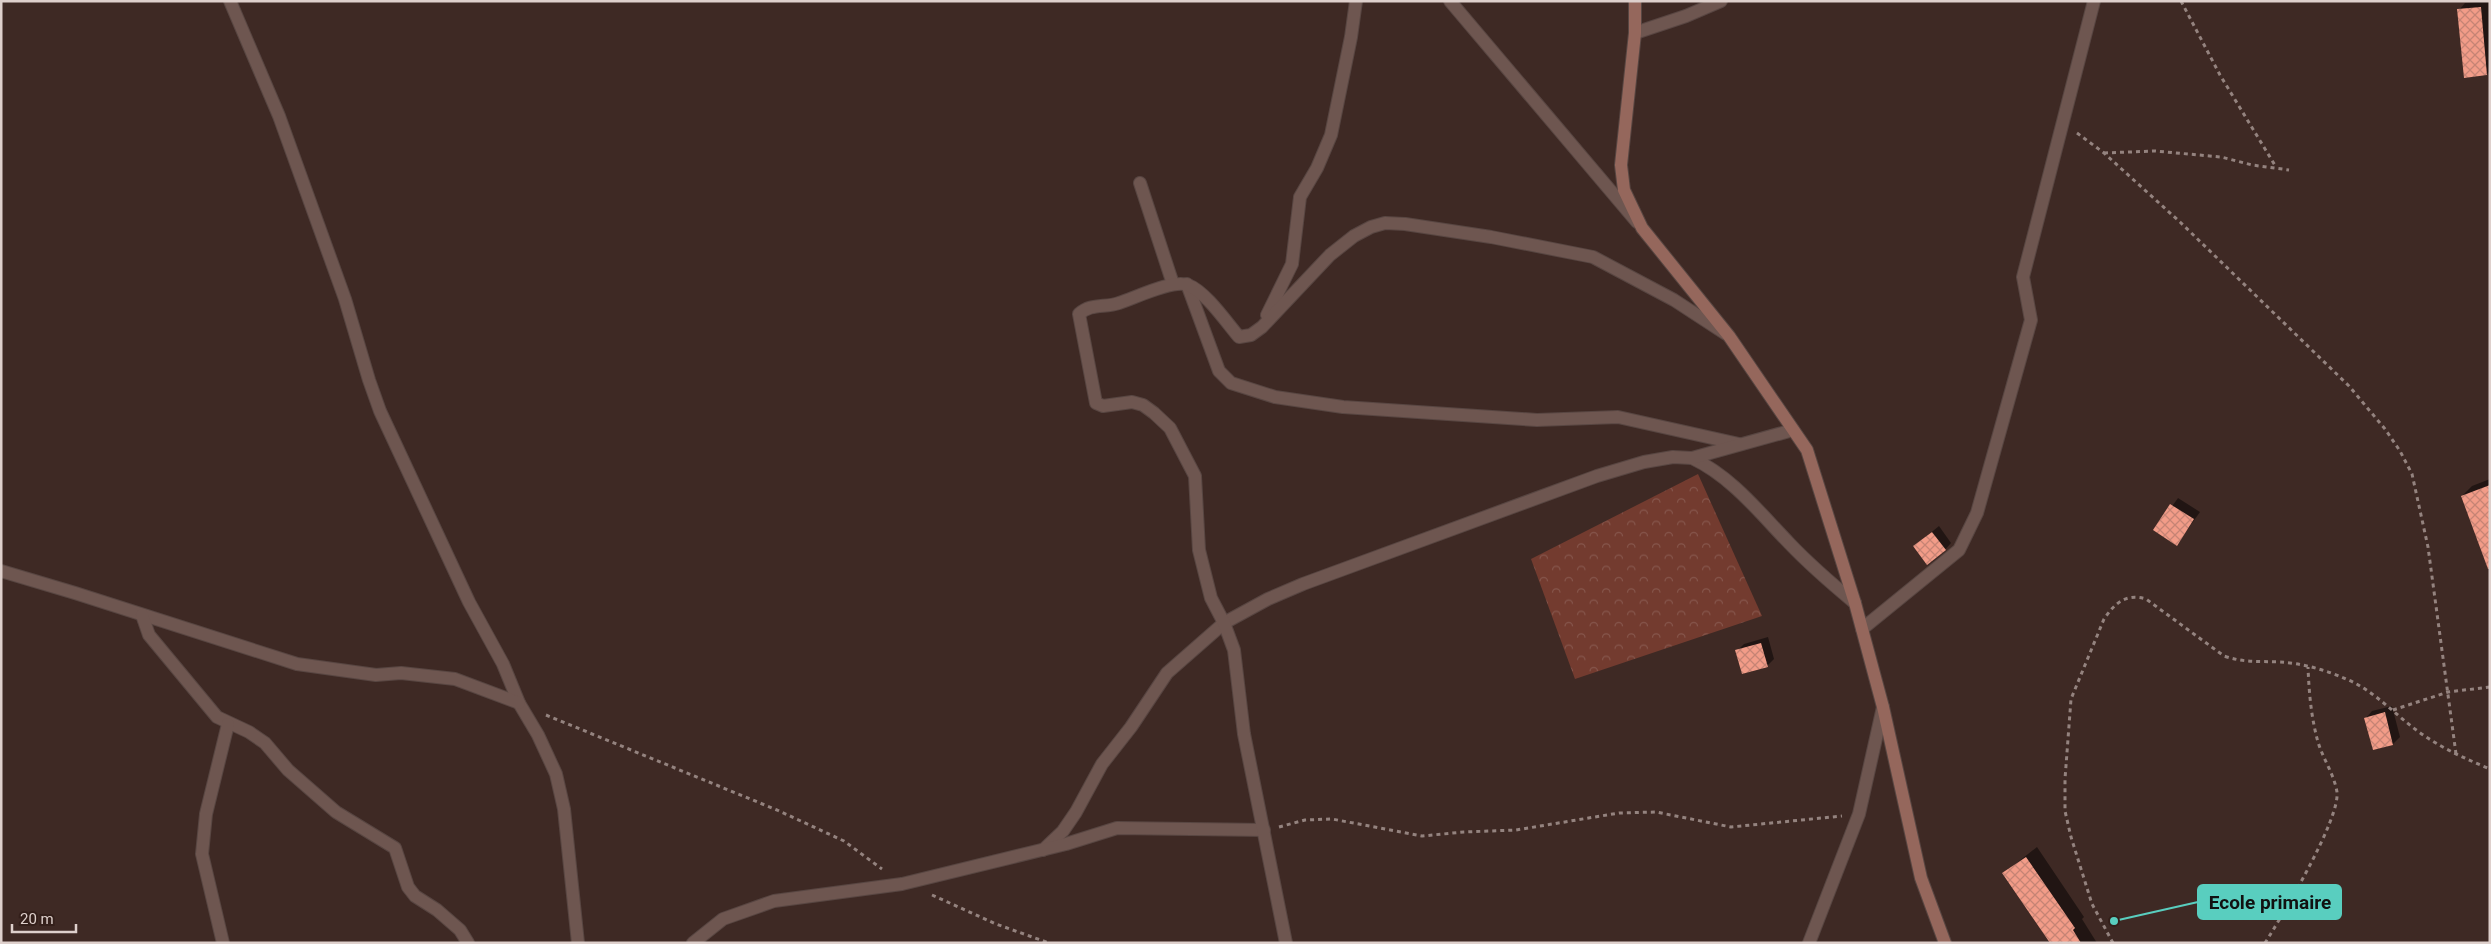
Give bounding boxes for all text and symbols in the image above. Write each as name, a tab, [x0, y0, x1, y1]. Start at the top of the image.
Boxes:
callout: Ecole primaire	[2198, 885, 2341, 919]
text: Ecole primaire	[2209, 891, 2331, 914]
scale bar	[12, 902, 76, 934]
text: 20 m	[20, 910, 54, 928]

